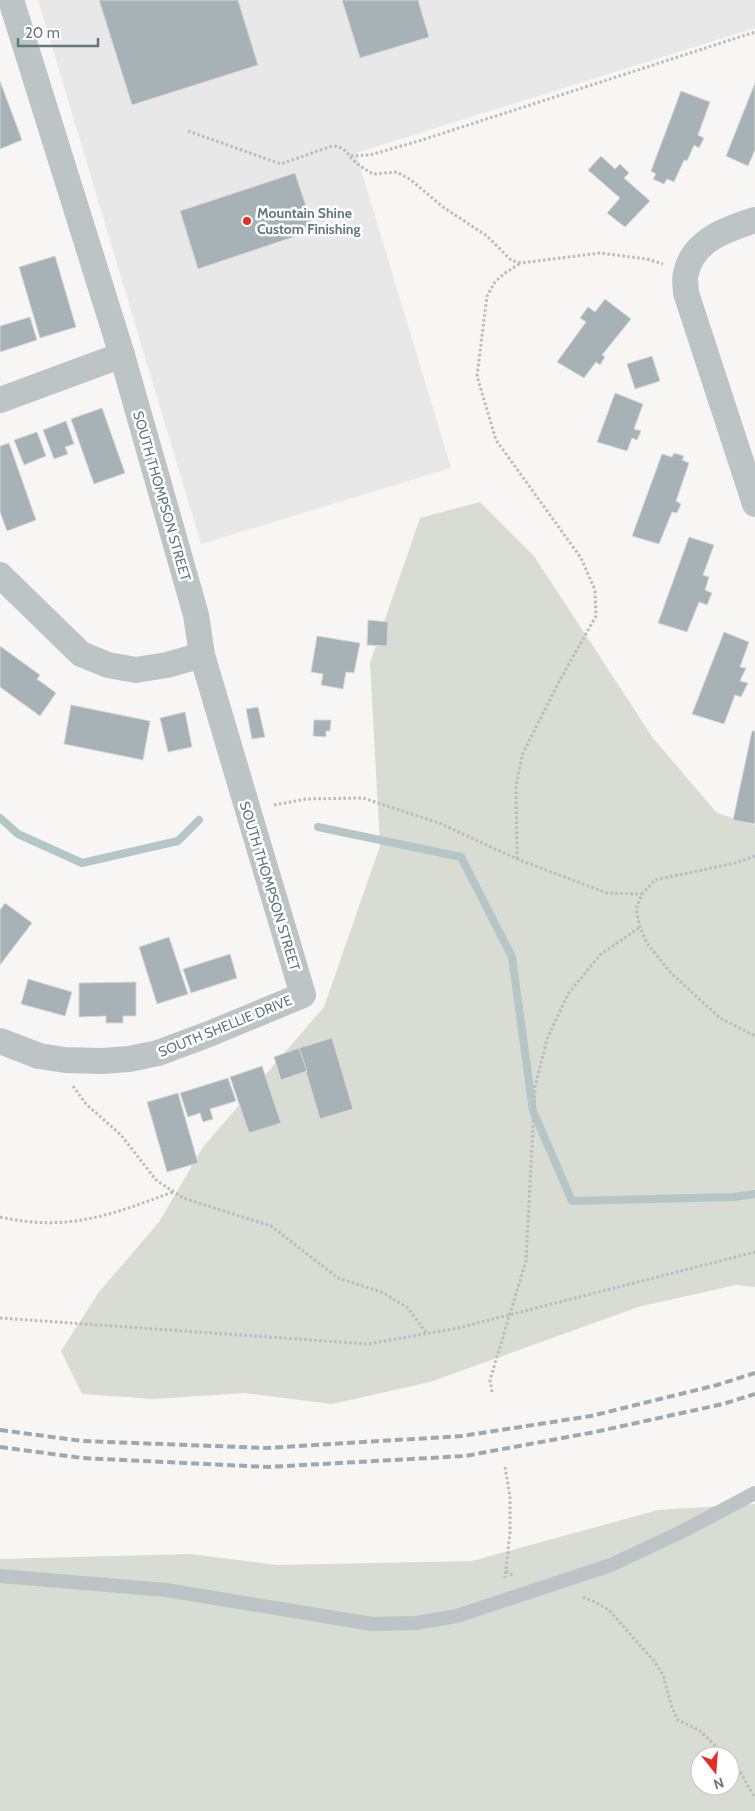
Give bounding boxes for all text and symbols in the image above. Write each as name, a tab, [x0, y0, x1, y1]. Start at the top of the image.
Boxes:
scale bar	[18, 15, 98, 47]
text: 20 m	[25, 24, 60, 42]
place label: Mountain Shine Custom Finishing	[257, 204, 361, 238]
marker: Mountain Shine Custom Finishing	[241, 215, 253, 227]
street label: SOUTH THOMPSON STREET	[129, 409, 195, 584]
street label: SOUTH THOMPSON STREET	[236, 799, 304, 973]
street label: SOUTH SHELLIE DRIVE	[156, 991, 295, 1061]
north arrow	[690, 1746, 740, 1796]
text: N	[711, 1773, 726, 1793]

